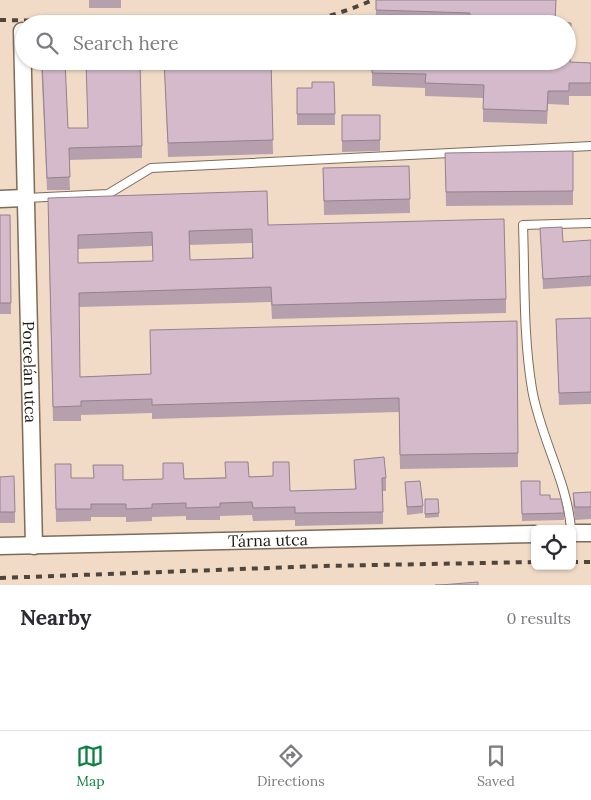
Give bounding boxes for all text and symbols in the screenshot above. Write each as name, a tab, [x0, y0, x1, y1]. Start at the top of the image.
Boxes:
search box	[15, 15, 576, 70]
icon: search	[33, 29, 61, 57]
text: Search here	[73, 31, 179, 55]
street label: Porcelán utca	[19, 321, 41, 423]
map controls	[531, 525, 576, 570]
button: locate	[531, 525, 576, 570]
street label: Tárna utca	[228, 529, 308, 551]
text: Nearby	[20, 604, 91, 631]
text: 0 results	[506, 608, 571, 628]
tab: Map	[76, 742, 105, 790]
tab: Directions	[257, 742, 325, 790]
tab: Saved	[477, 742, 515, 790]

